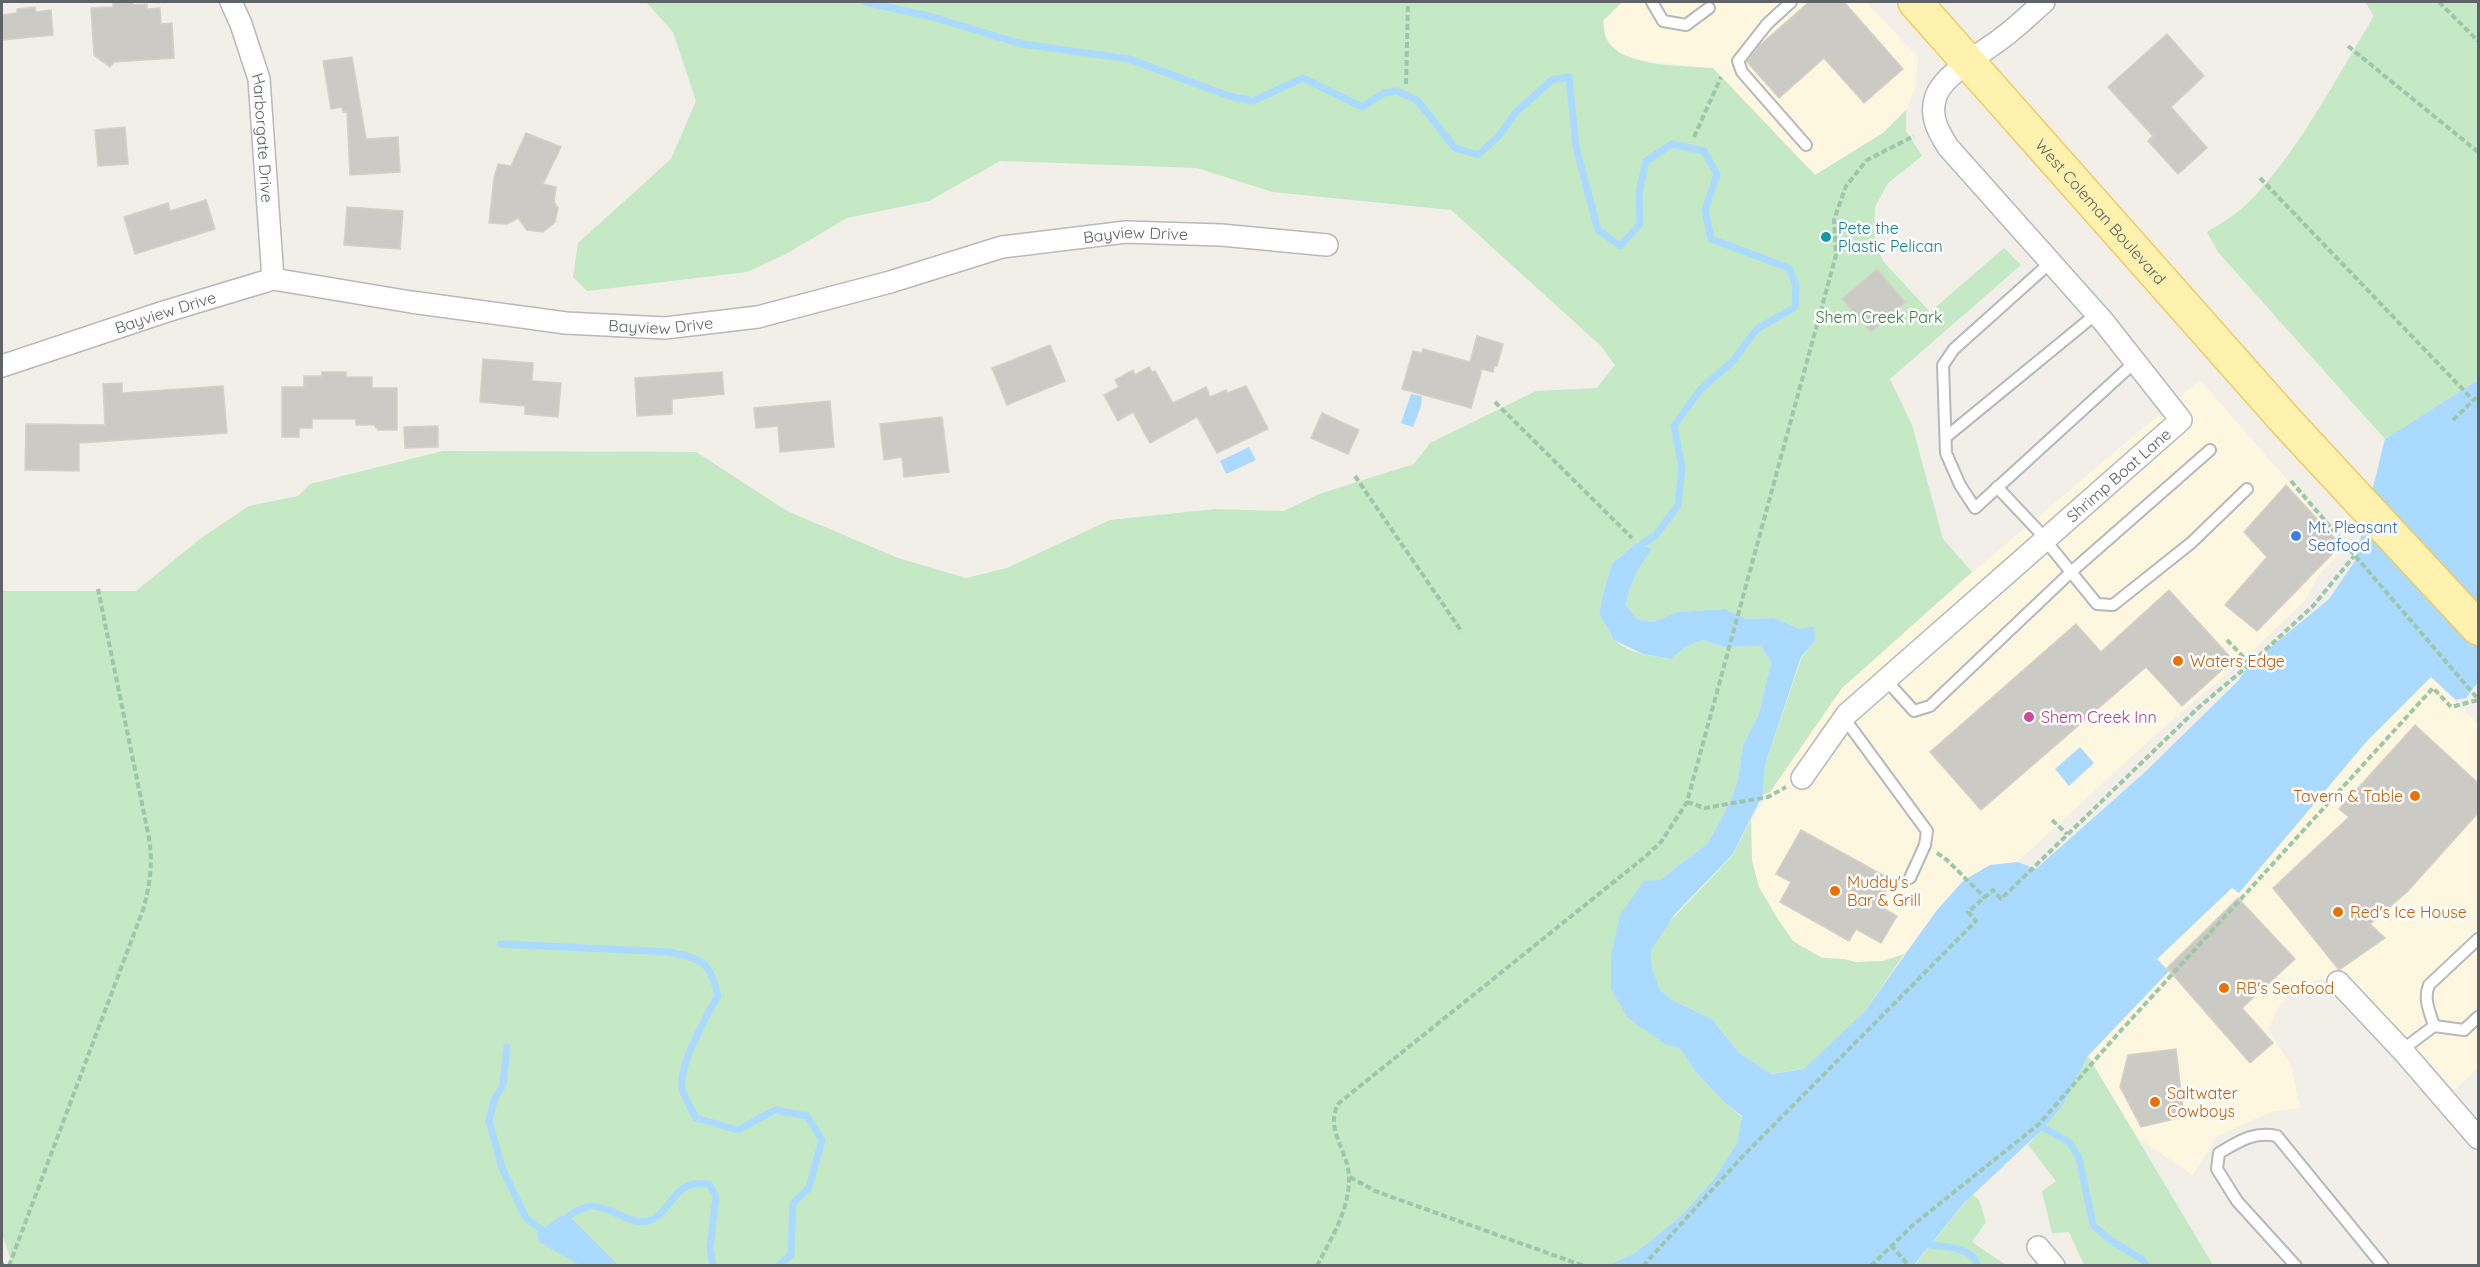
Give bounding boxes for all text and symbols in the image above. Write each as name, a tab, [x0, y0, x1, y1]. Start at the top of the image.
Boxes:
street label: Harborgate Drive	[248, 70, 278, 203]
street label: West Coleman Boulevard	[2031, 135, 2170, 288]
place label: Pete the Plastic Pelican	[1838, 218, 1943, 256]
street label: Bayview Drive	[1082, 222, 1188, 247]
marker: Pete the Plastic Pelican	[1819, 230, 1833, 244]
street label: Bayview Drive	[112, 287, 218, 338]
park label: Shem Creek Park	[1815, 307, 1943, 327]
street label: Bayview Drive	[608, 312, 714, 338]
street label: Shrimp Boat Lane	[2062, 424, 2175, 526]
place label: Mt. Pleasant Seafood	[2308, 517, 2398, 555]
marker: Mt. Pleasant Seafood	[2289, 529, 2303, 543]
place label: Waters Edge	[2190, 651, 2285, 671]
marker: Waters Edge	[2171, 654, 2185, 668]
place label: Shem Creek Inn	[2041, 707, 2157, 727]
marker: Shem Creek Inn	[2022, 710, 2036, 724]
place label: Tavern & Table	[2293, 786, 2403, 806]
marker: Tavern & Table	[2408, 789, 2422, 803]
place label: Muddy's Bar & Grill	[1847, 872, 1921, 910]
marker: Muddy's Bar & Grill	[1828, 884, 1842, 898]
place label: Red's Ice House	[2350, 902, 2467, 922]
marker: Red's Ice House	[2331, 905, 2345, 919]
place label: RB's Seafood	[2236, 978, 2334, 998]
marker: RB's Seafood	[2217, 981, 2231, 995]
place label: Saltwater Cowboys	[2167, 1083, 2238, 1121]
marker: Saltwater Cowboys	[2148, 1095, 2162, 1109]

